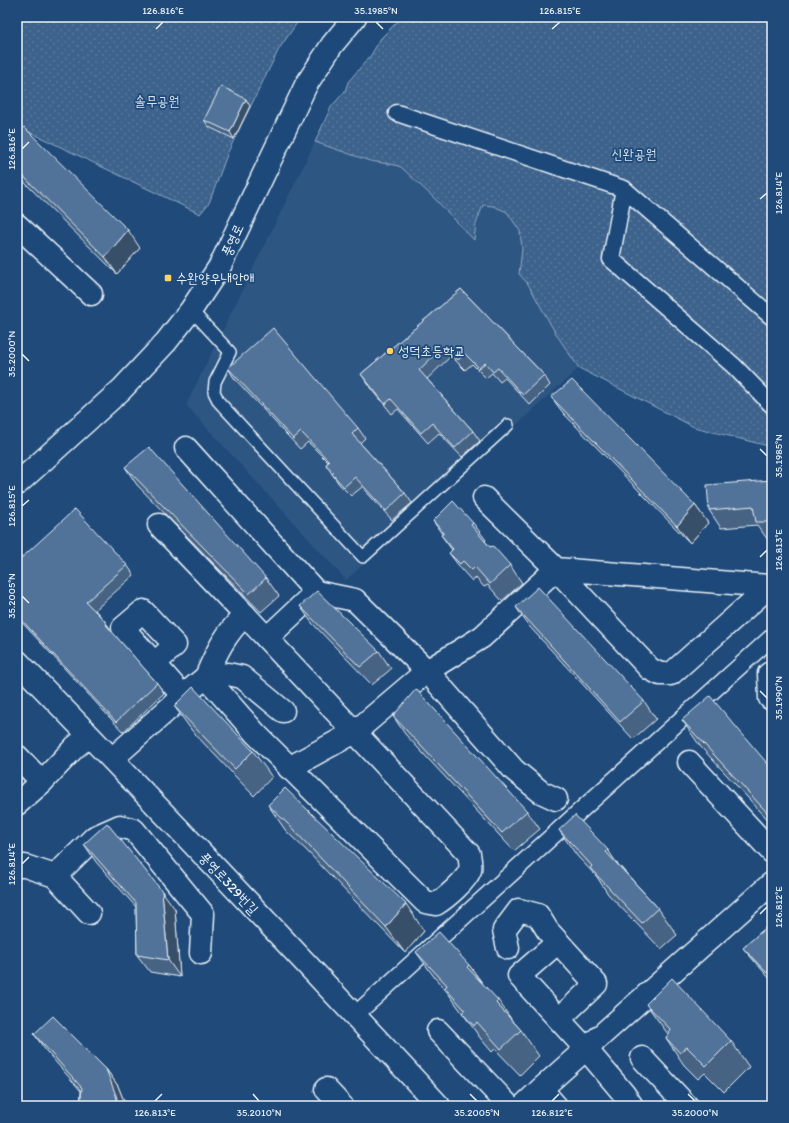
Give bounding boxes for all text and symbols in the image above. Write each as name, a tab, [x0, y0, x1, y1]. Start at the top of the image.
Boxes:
text: 126.816°E	[142, 4, 184, 17]
text: 35.1985°N	[354, 4, 398, 17]
text: 126.815°E	[539, 4, 581, 17]
park label: 솔무공원	[134, 93, 180, 110]
text: 126.816°E	[5, 128, 18, 170]
park label: 신완공원	[611, 146, 657, 163]
text: 126.814°E	[772, 171, 785, 214]
street label: 풍영로	[218, 221, 247, 259]
place label: 수완양우내안애	[176, 270, 255, 287]
marker: 수완양우내안애	[163, 273, 173, 283]
text: 35.2000°N	[5, 330, 18, 377]
place label: 성덕초등학교	[398, 343, 466, 360]
marker: 성덕초등학교	[385, 346, 395, 356]
text: 35.1985°N	[772, 434, 785, 478]
text: 126.815°E	[5, 485, 18, 527]
text: 126.813°E	[772, 529, 785, 571]
text: 35.2005°N	[5, 573, 18, 619]
text: 35.1990°N	[772, 676, 785, 720]
text: 126.814°E	[5, 842, 18, 885]
street label: 풍영로329번길	[196, 849, 262, 918]
text: 126.812°E	[772, 886, 785, 928]
text: 126.813°E	[134, 1106, 176, 1119]
text: 35.2010°N	[236, 1106, 282, 1119]
text: 35.2005°N	[454, 1106, 500, 1119]
text: 126.812°E	[531, 1106, 573, 1119]
text: 35.2000°N	[672, 1106, 719, 1119]

